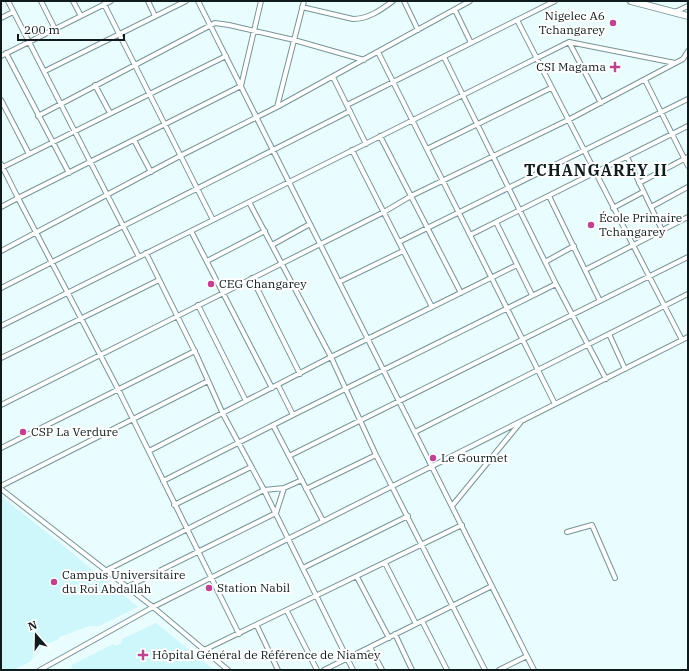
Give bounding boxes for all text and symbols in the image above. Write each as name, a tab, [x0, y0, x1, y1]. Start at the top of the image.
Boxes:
place label: Nigelec A6 Tchangarey	[539, 8, 606, 37]
scale bar	[18, 16, 124, 42]
marker: Nigelec A6 Tchangarey	[608, 18, 618, 28]
text: 200 m	[24, 22, 60, 37]
place label: CSI Magama	[536, 59, 606, 74]
marker: CSI Magama	[609, 61, 621, 73]
district label: TCHANGAREY II	[524, 160, 668, 180]
place label: École Primaire Tchangarey	[599, 210, 682, 239]
marker: École Primaire Tchangarey	[586, 220, 596, 230]
place label: CEG Changarey	[219, 276, 307, 291]
marker: CEG Changarey	[206, 279, 216, 289]
place label: CSP La Verdure	[31, 424, 118, 439]
marker: CSP La Verdure	[18, 427, 28, 437]
place label: Le Gourmet	[441, 450, 508, 465]
marker: Le Gourmet	[428, 453, 438, 463]
place label: Campus Universitaire du Roi Abdallah	[62, 567, 185, 596]
marker: Campus Universitaire du Roi Abdallah	[49, 577, 59, 587]
place label: Station Nabil	[217, 580, 291, 595]
marker: Station Nabil	[204, 583, 214, 593]
north arrow	[16, 615, 56, 655]
text: N	[26, 617, 39, 634]
place label: Hôpital Général de Référence de Niamey	[152, 647, 381, 662]
marker: Hôpital Général de Référence de Niamey	[137, 649, 149, 661]

